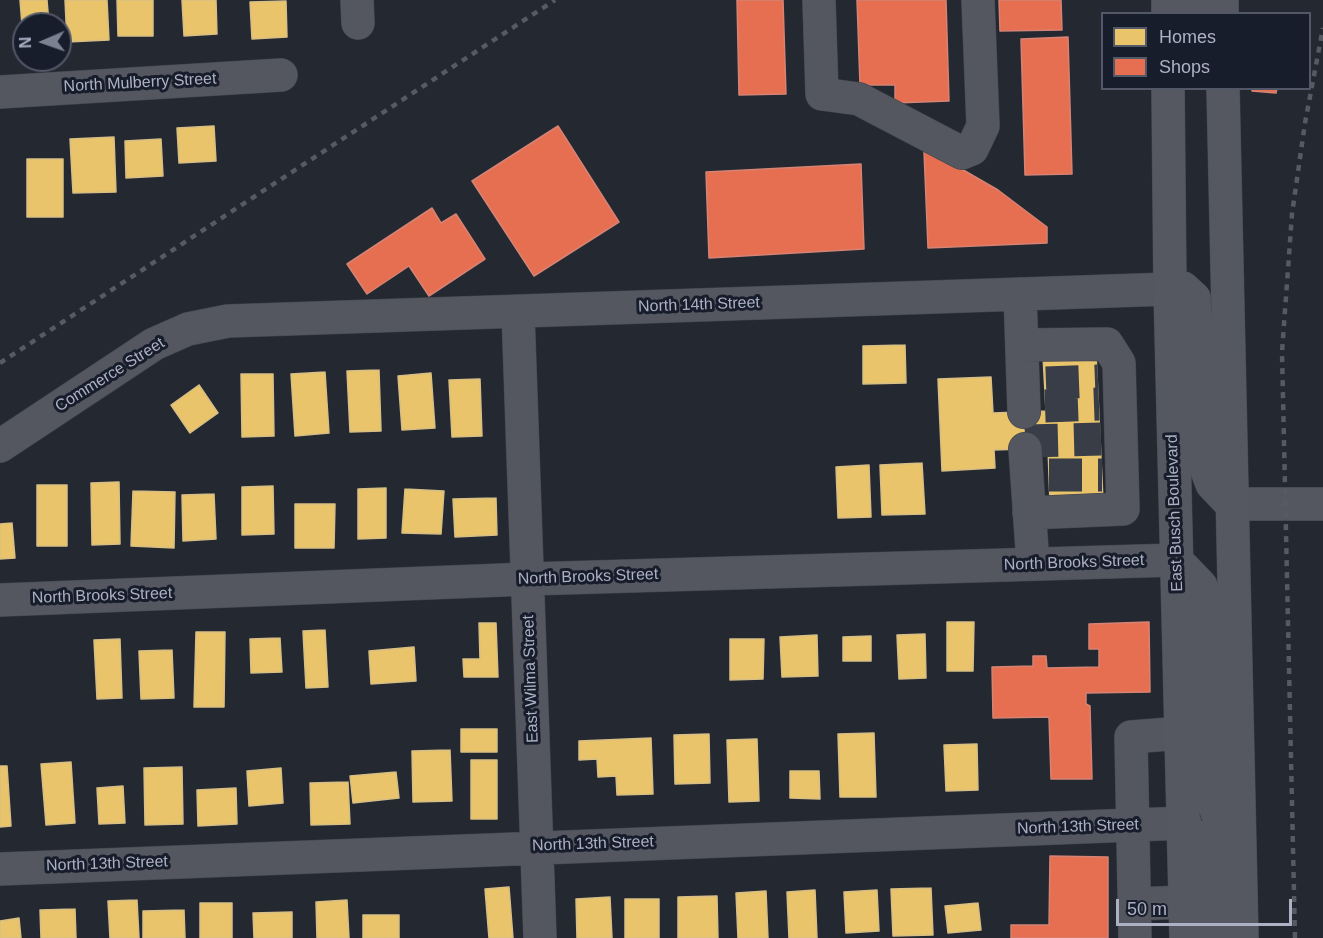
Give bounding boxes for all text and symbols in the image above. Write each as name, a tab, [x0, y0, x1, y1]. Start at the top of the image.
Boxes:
north arrow	[12, 12, 72, 72]
legend	[1101, 12, 1311, 90]
text: Homes	[1159, 27, 1216, 47]
text: N	[17, 37, 34, 49]
text: Shops	[1159, 57, 1210, 77]
street label: North Mulberry Street	[63, 69, 217, 97]
street label: North 14th Street	[638, 293, 760, 317]
street label: Commerce Street	[52, 334, 168, 416]
street label: East Busch Boulevard	[1163, 434, 1187, 592]
street label: North Brooks Street	[1003, 551, 1145, 575]
street label: North Brooks Street	[517, 565, 659, 589]
street label: North Brooks Street	[31, 584, 173, 608]
street label: East Wilma Street	[519, 615, 543, 743]
street label: North 13th Street	[1017, 815, 1139, 839]
street label: North 13th Street	[532, 832, 654, 856]
street label: North 13th Street	[46, 852, 168, 876]
scale bar	[1119, 887, 1294, 925]
text: 50 m	[1127, 899, 1167, 919]

